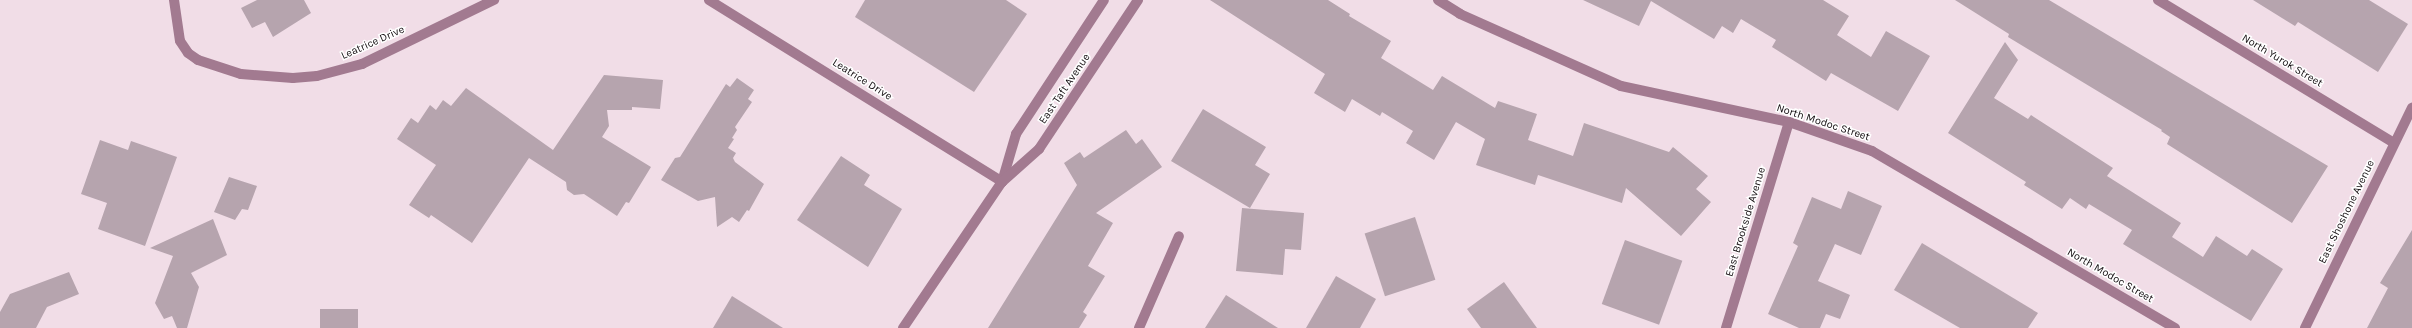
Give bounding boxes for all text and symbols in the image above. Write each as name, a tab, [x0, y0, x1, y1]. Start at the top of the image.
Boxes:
street label: Leatrice Drive	[339, 23, 407, 63]
street label: North Yurok Street	[2239, 32, 2325, 90]
street label: East Taft Avenue	[1037, 51, 1093, 127]
street label: Leatrice Drive	[830, 56, 894, 104]
street label: North Modoc Street	[1775, 102, 1871, 144]
street label: East Shoshone Avenue	[2316, 158, 2378, 266]
street label: East Brookside Avenue	[1723, 166, 1769, 278]
street label: North Modoc Street	[2065, 246, 2155, 306]

